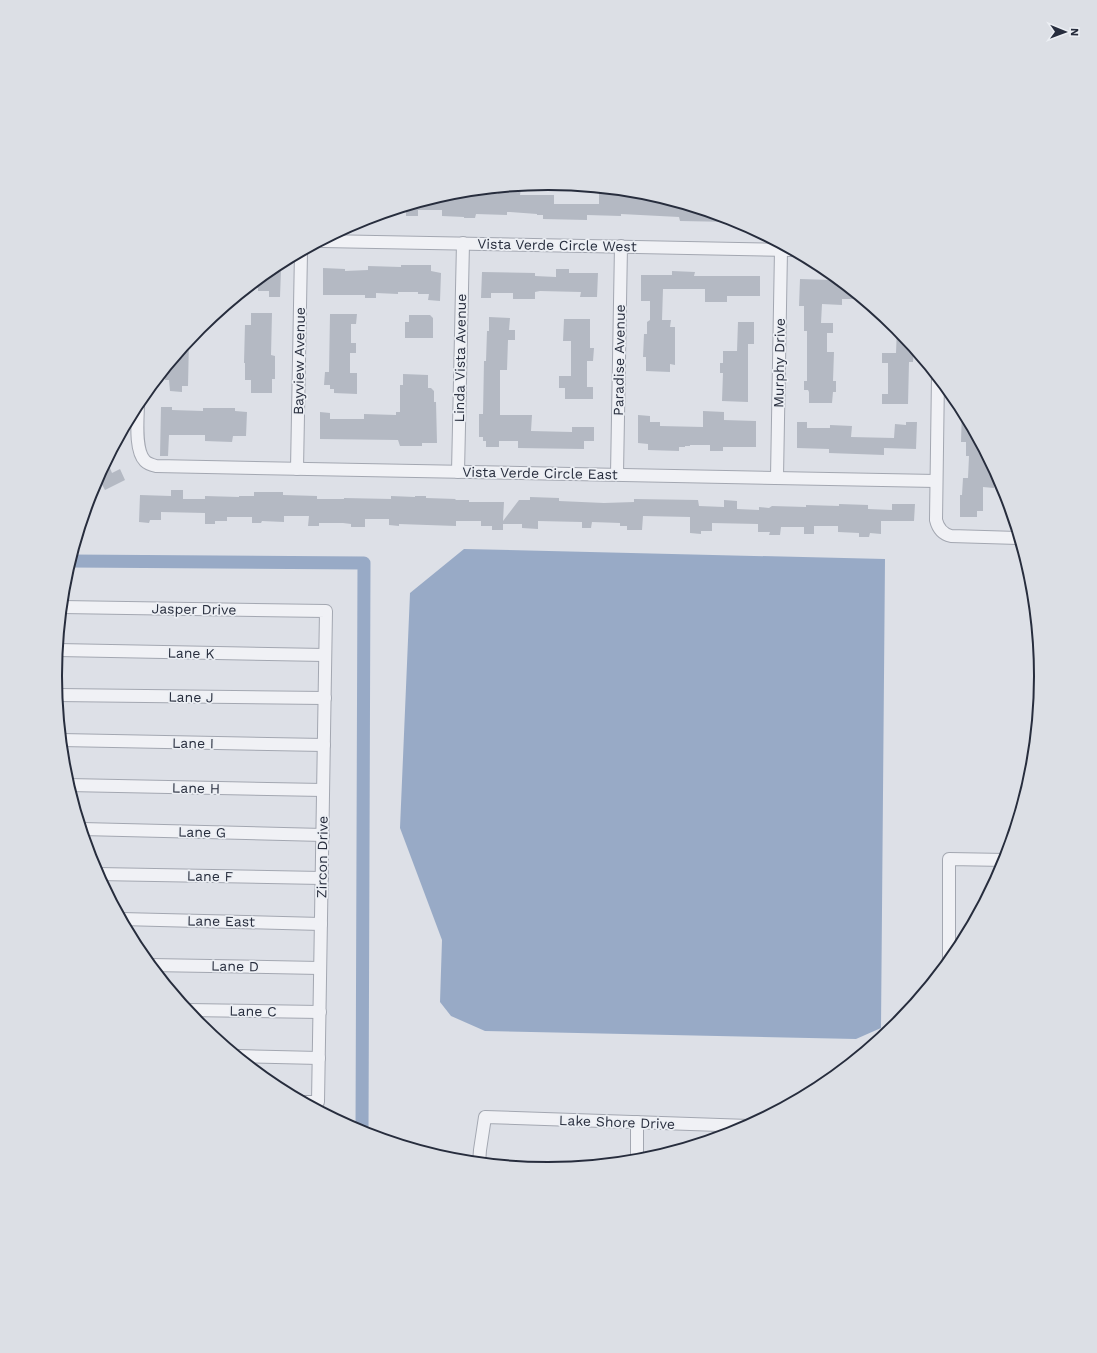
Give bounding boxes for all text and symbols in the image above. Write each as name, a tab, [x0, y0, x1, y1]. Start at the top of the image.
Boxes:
north arrow	[1045, 12, 1085, 52]
text: N	[1068, 28, 1081, 36]
street label: Vista Verde Circle West	[477, 236, 637, 254]
street label: Linda Vista Avenue	[451, 293, 469, 423]
street label: Paradise Avenue	[610, 304, 628, 416]
street label: Bayview Avenue	[290, 307, 308, 415]
street label: Murphy Drive	[770, 318, 788, 408]
street label: Vista Verde Circle East	[462, 464, 618, 482]
street label: Jasper Drive	[151, 600, 237, 618]
street label: Lane K	[167, 645, 215, 661]
street label: Lane J	[168, 689, 214, 705]
street label: Lane I	[172, 735, 214, 751]
street label: Lane H	[172, 780, 220, 796]
street label: Zircon Drive	[313, 816, 331, 898]
street label: Lane G	[178, 824, 226, 840]
street label: Lane F	[187, 868, 233, 884]
street label: Lane East	[187, 912, 255, 930]
street label: Lane D	[211, 958, 259, 974]
street label: Lane C	[229, 1003, 277, 1019]
street label: Lake Shore Drive	[559, 1112, 675, 1132]

